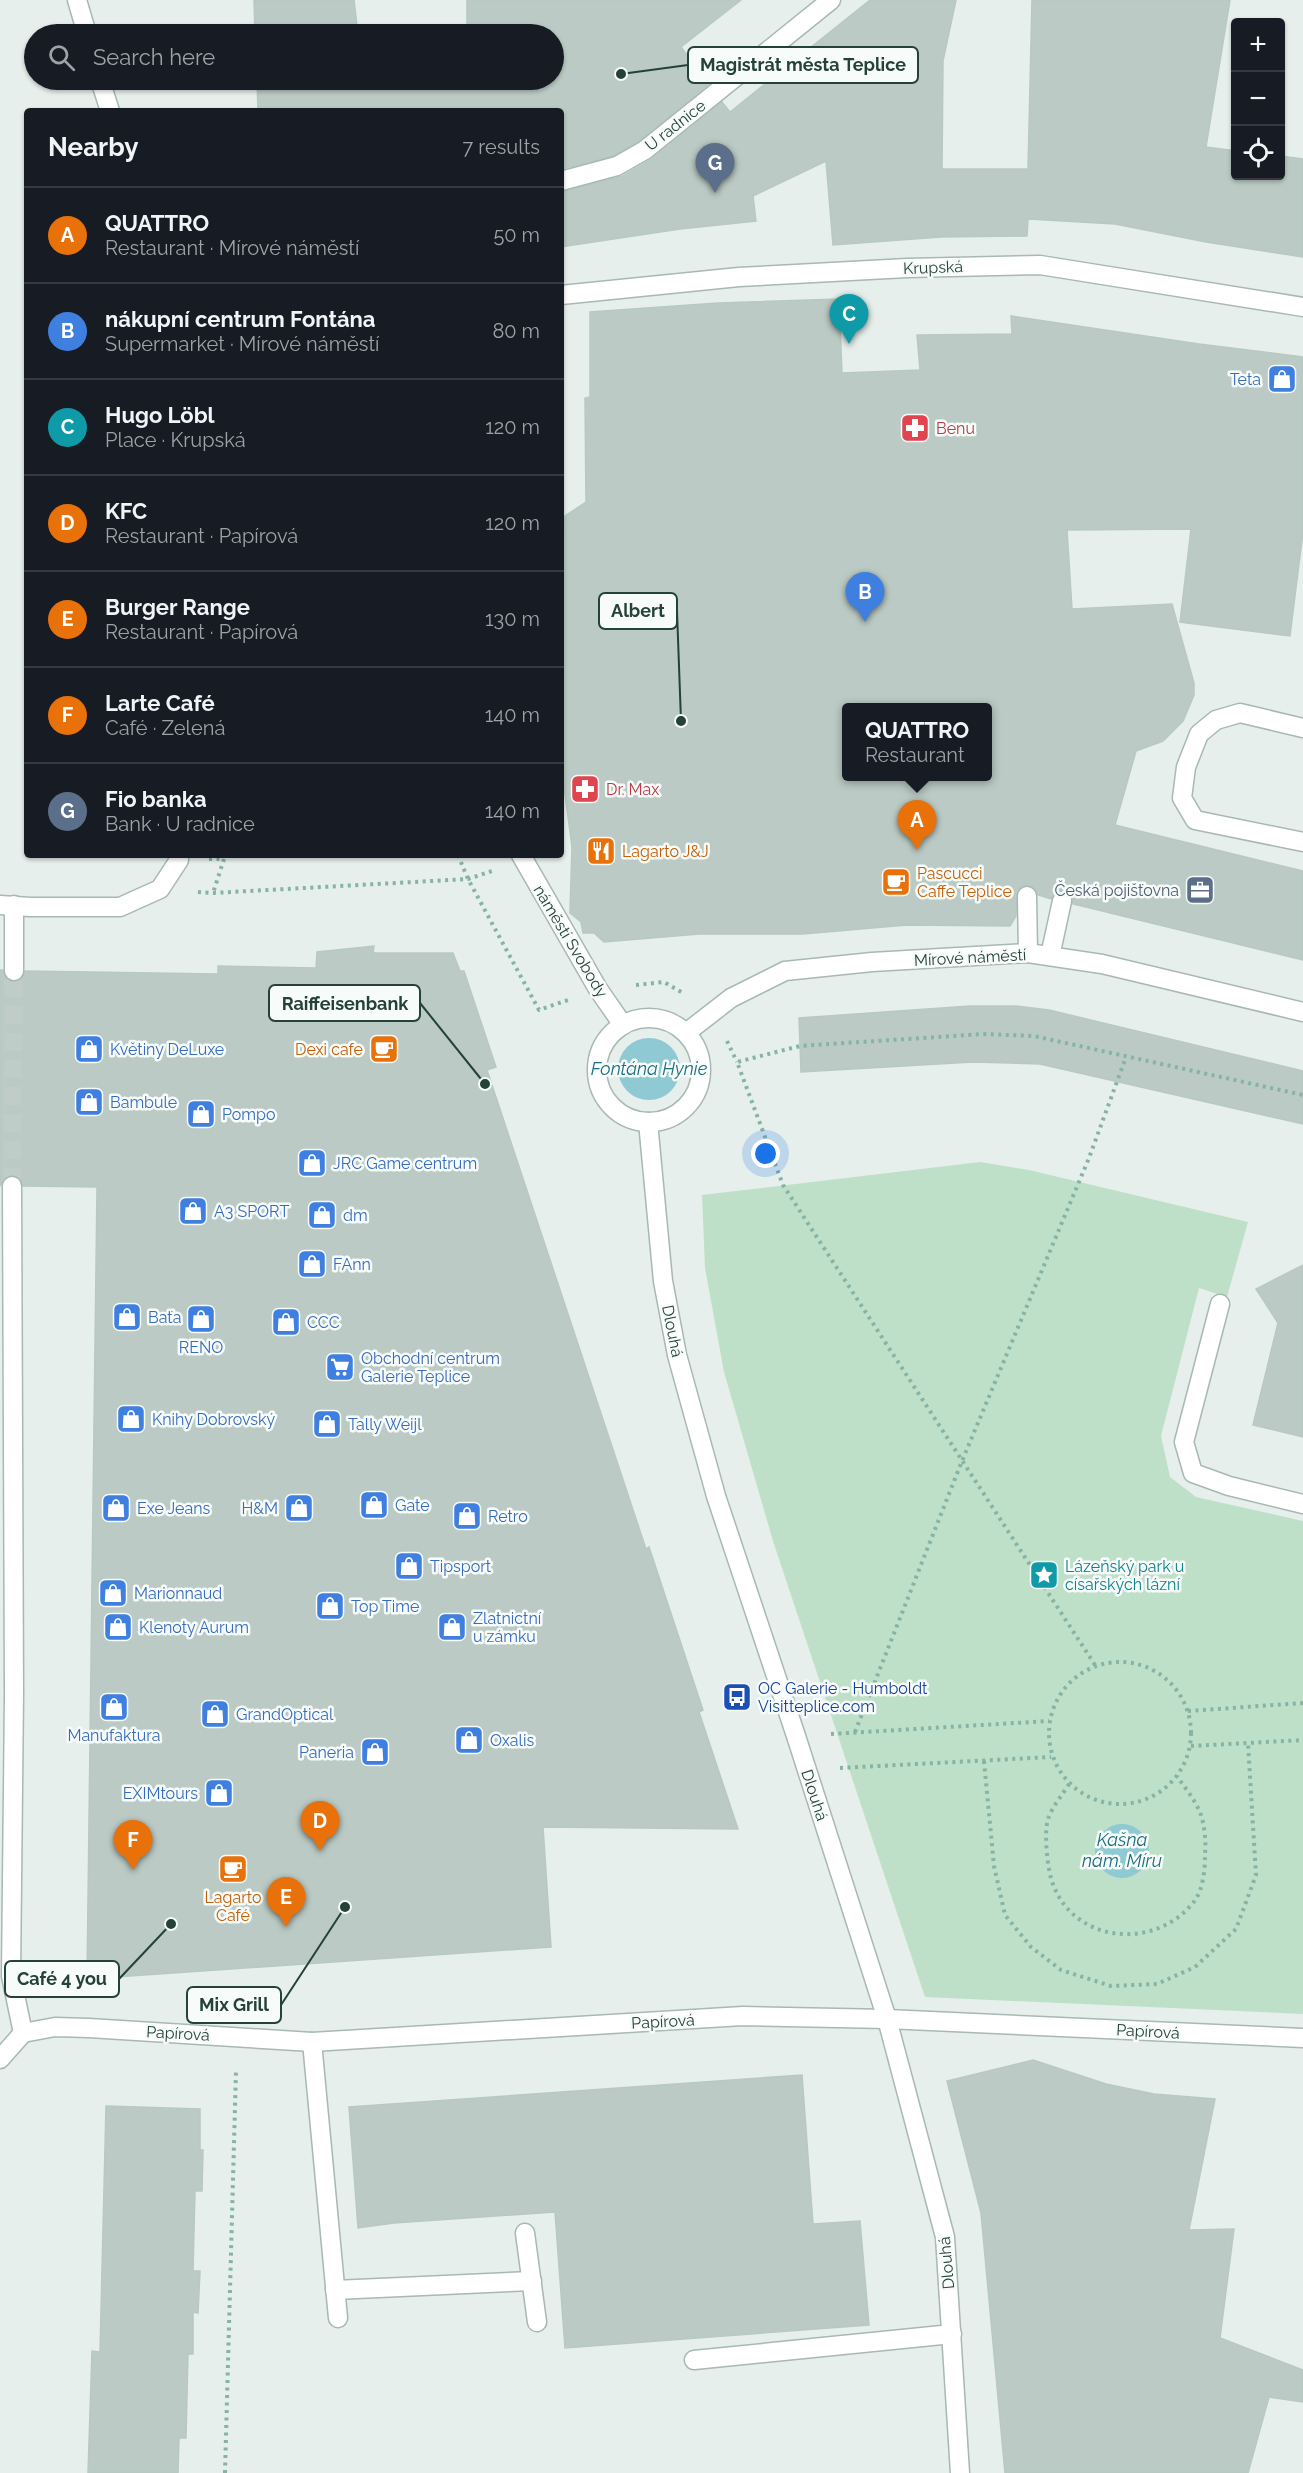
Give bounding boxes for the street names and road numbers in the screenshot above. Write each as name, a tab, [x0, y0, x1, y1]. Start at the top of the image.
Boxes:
street label: U radnice	[641, 96, 709, 155]
street label: Krupská	[903, 257, 963, 278]
street label: náměstí Svobody	[529, 881, 612, 1001]
street label: Mírové náměstí	[913, 945, 1027, 970]
street label: Dlouhá	[658, 1303, 687, 1359]
street label: Dlouhá	[797, 1767, 832, 1823]
street label: Papírová	[631, 2010, 695, 2033]
street label: Papírová	[1116, 2020, 1180, 2043]
street label: Papírová	[146, 2022, 210, 2045]
street label: Dlouhá	[935, 2236, 958, 2290]

